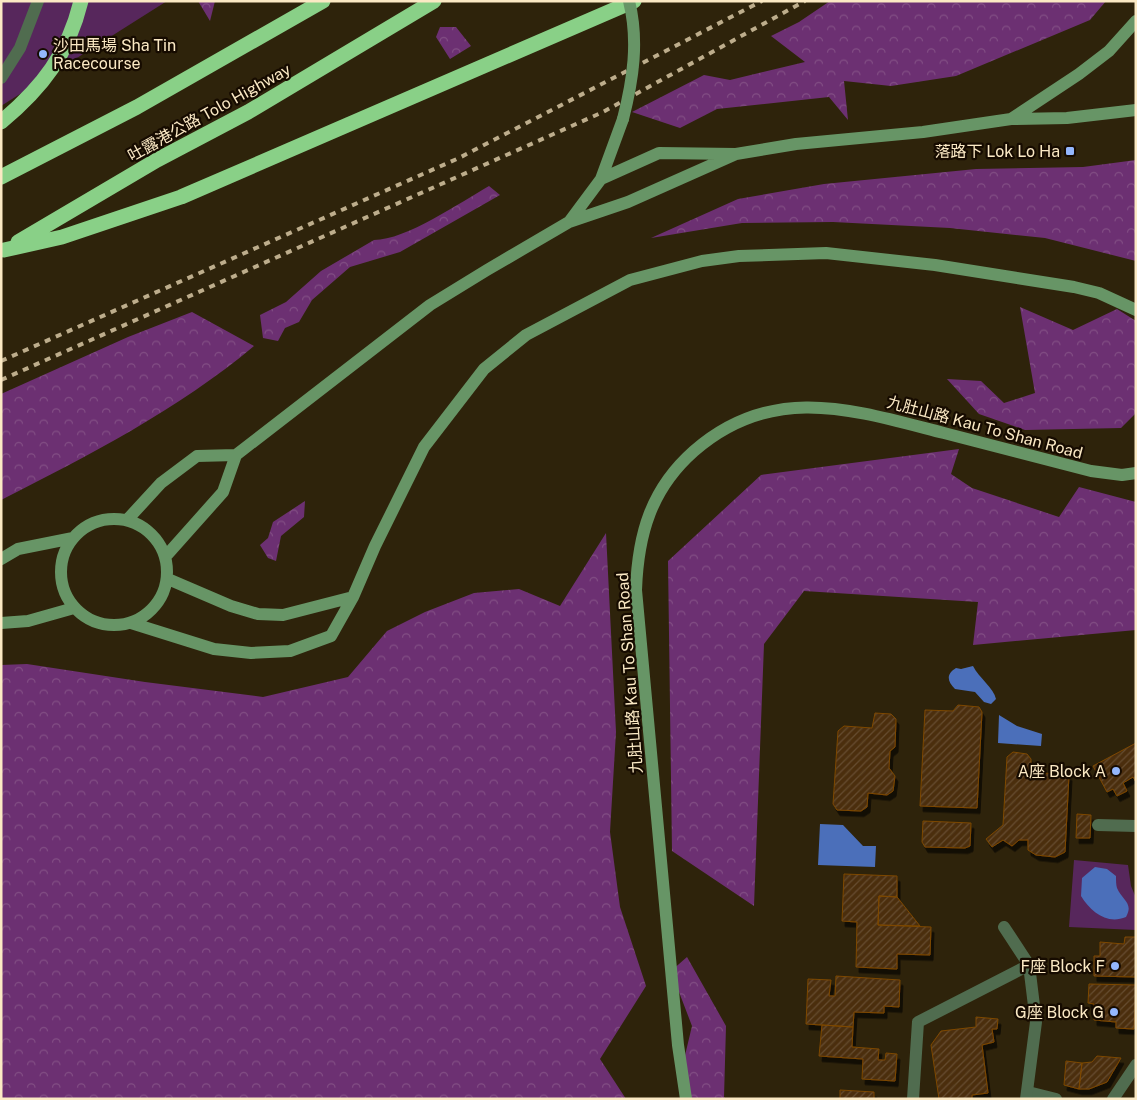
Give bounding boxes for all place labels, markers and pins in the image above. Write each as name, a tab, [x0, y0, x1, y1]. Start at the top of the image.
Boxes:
place label: 沙田馬場 Sha Tin Racecourse	[53, 36, 176, 73]
marker: 沙田馬場 Sha Tin Racecourse	[37, 48, 49, 60]
place label: 落路下 Lok Lo Ha	[934, 142, 1060, 161]
marker: 落路下 Lok Lo Ha	[1064, 145, 1076, 157]
place label: A座 Block A	[1018, 762, 1106, 781]
marker: A座 Block A	[1110, 765, 1122, 777]
place label: F座 Block F	[1020, 957, 1105, 976]
marker: F座 Block F	[1109, 960, 1121, 972]
place label: G座 Block G	[1015, 1003, 1104, 1022]
marker: G座 Block G	[1108, 1006, 1120, 1018]

